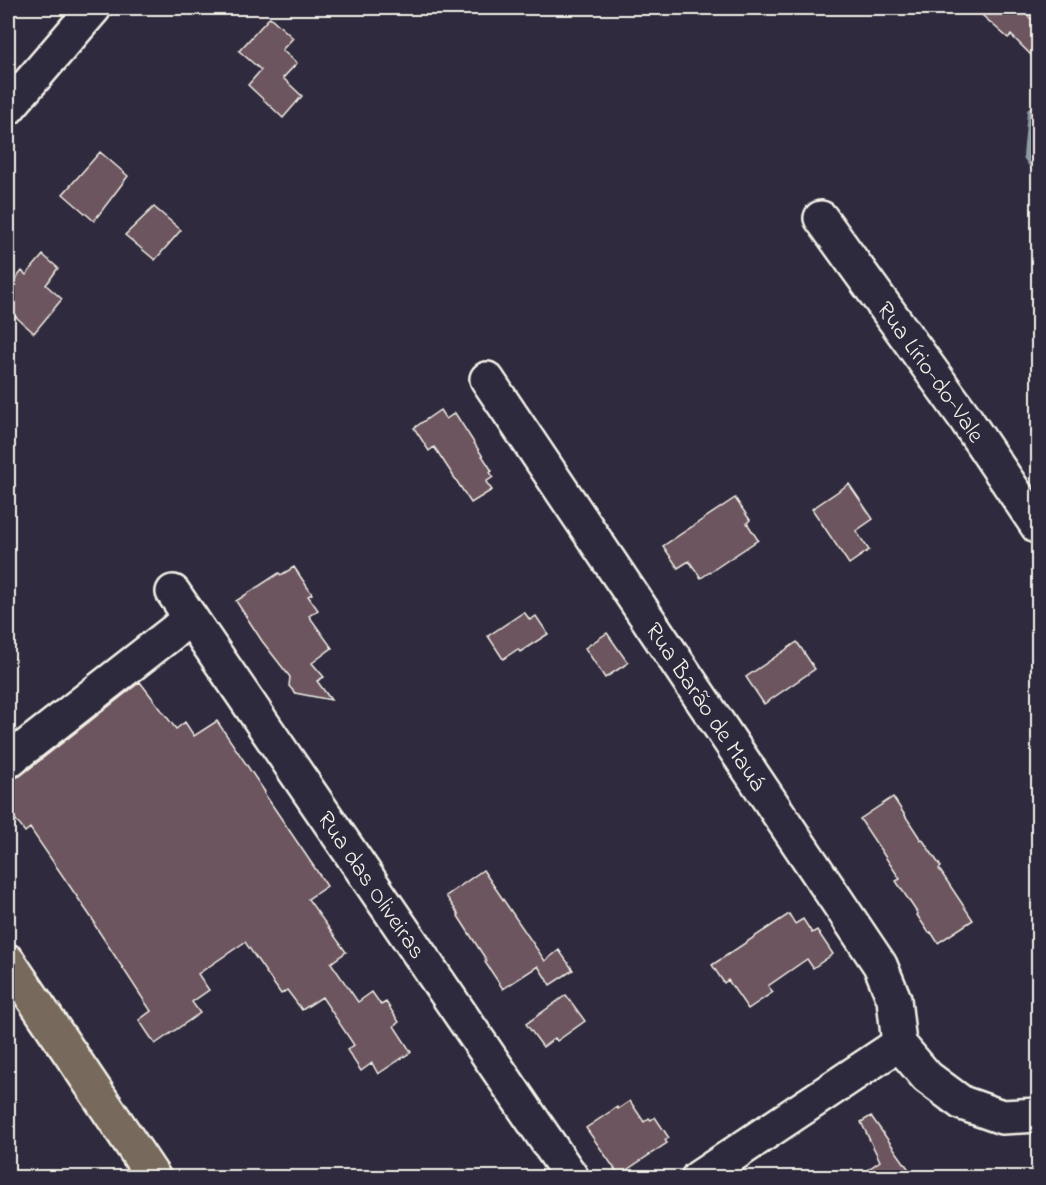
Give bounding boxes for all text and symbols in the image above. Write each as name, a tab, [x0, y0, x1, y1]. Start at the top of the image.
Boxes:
street label: Rua Lírio-do-Vale	[867, 295, 992, 451]
street label: Rua Barão de Mauá	[635, 616, 774, 799]
street label: Rua das Oliveiras	[307, 805, 433, 967]

